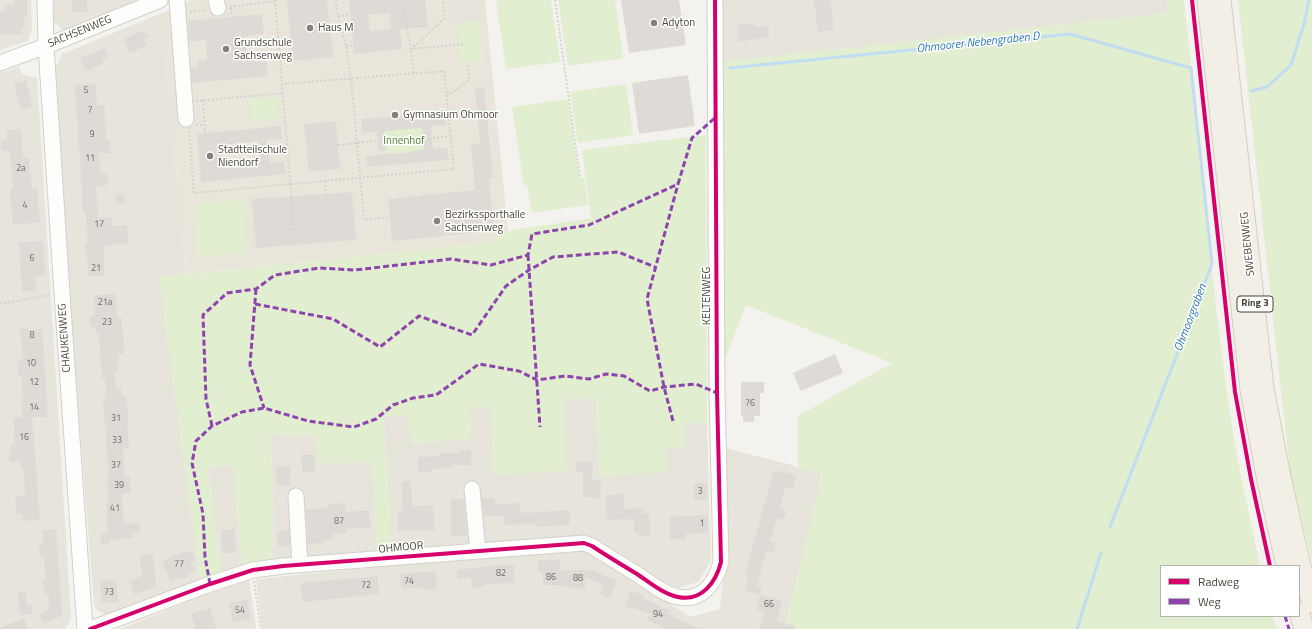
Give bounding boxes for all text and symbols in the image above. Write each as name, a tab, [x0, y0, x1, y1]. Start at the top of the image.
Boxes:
street label: SACHSENWEG	[46, 13, 114, 51]
place label: Adyton	[662, 16, 695, 30]
marker: Adyton	[649, 18, 659, 28]
place label: Haus M	[318, 21, 354, 35]
marker: Haus M	[305, 23, 315, 33]
water label: Ohmoorer Nebengraben D	[916, 29, 1040, 57]
place label: Grundschule Sachsenweg	[234, 36, 292, 62]
marker: Grundschule Sachsenweg	[221, 44, 231, 54]
house number: 5	[83, 86, 89, 96]
house number: 7	[87, 106, 93, 116]
place label: Gymnasium Ohmoor	[403, 108, 498, 122]
marker: Gymnasium Ohmoor	[390, 110, 400, 120]
house number: 9	[89, 130, 95, 140]
park label: Innenhof	[383, 134, 425, 148]
place label: Stadtteilschule Niendorf	[218, 143, 287, 169]
marker: Stadtteilschule Niendorf	[205, 151, 215, 161]
house number: 11	[85, 154, 95, 164]
house number: 2a	[16, 164, 26, 174]
house number: 4	[22, 201, 28, 211]
place label: Bezirkssporthalle Sachsenweg	[445, 208, 525, 234]
street label: SWEBENWEG	[1238, 211, 1258, 277]
marker: Bezirkssporthalle Sachsenweg	[432, 216, 442, 226]
house number: 17	[94, 220, 104, 230]
house number: 6	[29, 254, 35, 264]
house number: 21	[91, 264, 101, 274]
street label: KELTENWEG	[700, 267, 714, 325]
water label: Ohmoorgraben	[1172, 282, 1210, 354]
road number: Ring 3	[1237, 296, 1273, 312]
house number: 21a	[98, 298, 112, 308]
street label: CHAUKENWEG	[56, 303, 74, 373]
house number: 23	[102, 318, 112, 328]
house number: 8	[29, 331, 35, 341]
house number: 10	[26, 359, 36, 369]
house number: 12	[29, 378, 39, 388]
house number: 76	[745, 399, 755, 409]
house number: 14	[29, 403, 39, 413]
house number: 31	[111, 414, 121, 424]
house number: 16	[19, 433, 29, 443]
house number: 33	[112, 436, 122, 446]
house number: 37	[111, 461, 121, 471]
house number: 39	[114, 481, 124, 491]
house number: 3	[697, 487, 703, 497]
house number: 41	[110, 504, 120, 514]
house number: 87	[334, 517, 344, 527]
house number: 1	[699, 519, 705, 529]
street label: OHMOOR	[378, 539, 424, 557]
house number: 77	[174, 560, 184, 570]
legend	[1160, 565, 1300, 617]
house number: 82	[496, 569, 506, 579]
text: Radweg	[1198, 572, 1239, 591]
house number: 86	[546, 573, 556, 583]
house number: 88	[573, 574, 583, 584]
house number: 74	[404, 577, 414, 587]
house number: 72	[361, 581, 371, 591]
house number: 73	[104, 588, 114, 598]
text: Weg	[1198, 592, 1221, 611]
house number: 66	[764, 600, 774, 610]
house number: 54	[235, 606, 245, 616]
house number: 94	[653, 610, 663, 620]

